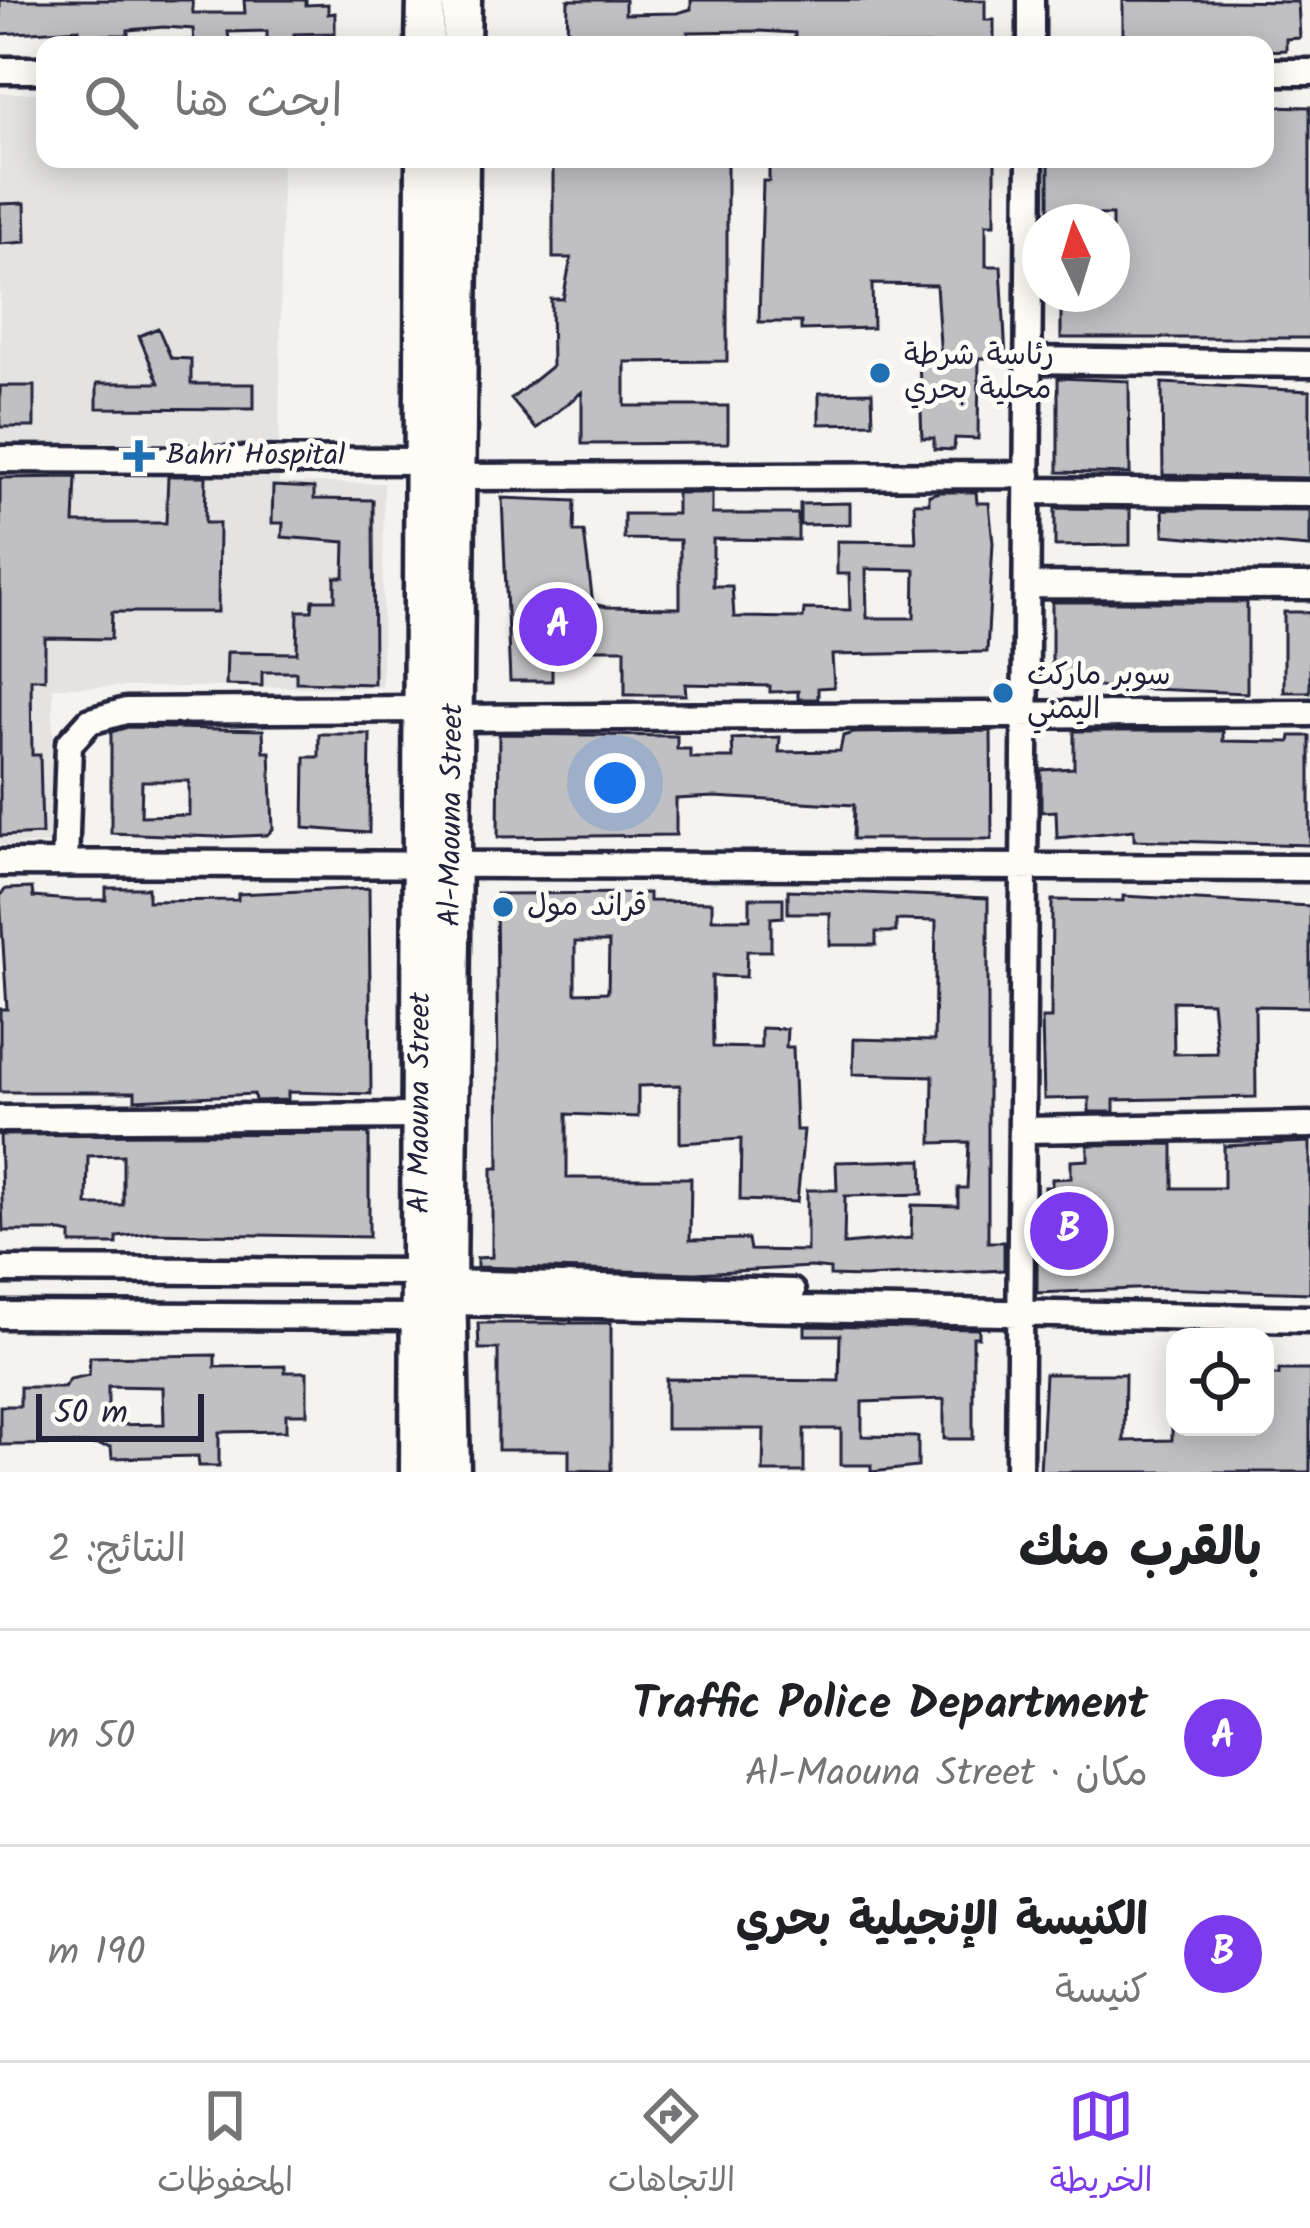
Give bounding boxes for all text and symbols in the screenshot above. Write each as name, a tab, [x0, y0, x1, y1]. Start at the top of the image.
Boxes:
search box	[36, 36, 1274, 168]
text: ابحث هنا	[174, 67, 342, 139]
icon: search	[78, 69, 144, 135]
north arrow	[1022, 204, 1130, 312]
place label: رئاسة شرطة محلية بحري	[904, 332, 1054, 414]
marker: رئاسة شرطة محلية بحري	[867, 360, 893, 386]
place label: Bahri Hospital	[166, 432, 345, 480]
marker: Bahri Hospital	[123, 440, 155, 472]
pin: A	[519, 582, 597, 672]
place label: سوبر ماركت اليمني	[1027, 652, 1171, 734]
marker: سوبر ماركت اليمني	[990, 680, 1016, 706]
street label: Al-Maouna Street	[427, 703, 478, 927]
your location	[585, 753, 645, 813]
place label: قراند مول	[527, 883, 647, 931]
marker: قراند مول	[490, 894, 516, 920]
street label: Al Maouna Street	[396, 992, 445, 1214]
pin: B	[1030, 1186, 1108, 1276]
map controls	[1166, 1328, 1274, 1436]
button: locate	[1166, 1328, 1274, 1436]
scale bar	[36, 1388, 204, 1441]
text: 50 m	[54, 1388, 128, 1441]
text: بالقرب منك	[1019, 1510, 1262, 1591]
text: النتائج: 2	[48, 1520, 186, 1582]
text: Traffic Police Department	[632, 1670, 1148, 1742]
text: 50 m	[48, 1707, 135, 1769]
text: A	[1211, 1707, 1235, 1769]
text: مكان · Al-Maouna Street	[745, 1744, 1148, 1806]
text: الكنيسة الإنجيلية بحري	[736, 1886, 1148, 1958]
text: 190 m	[48, 1923, 145, 1985]
text: B	[1211, 1923, 1235, 1985]
text: كنيسة	[1055, 1961, 1148, 2023]
tab: المحفوظات	[157, 2083, 293, 2209]
tab: الاتجاهات	[608, 2083, 735, 2209]
tab: الخريطة	[1050, 2083, 1153, 2209]

